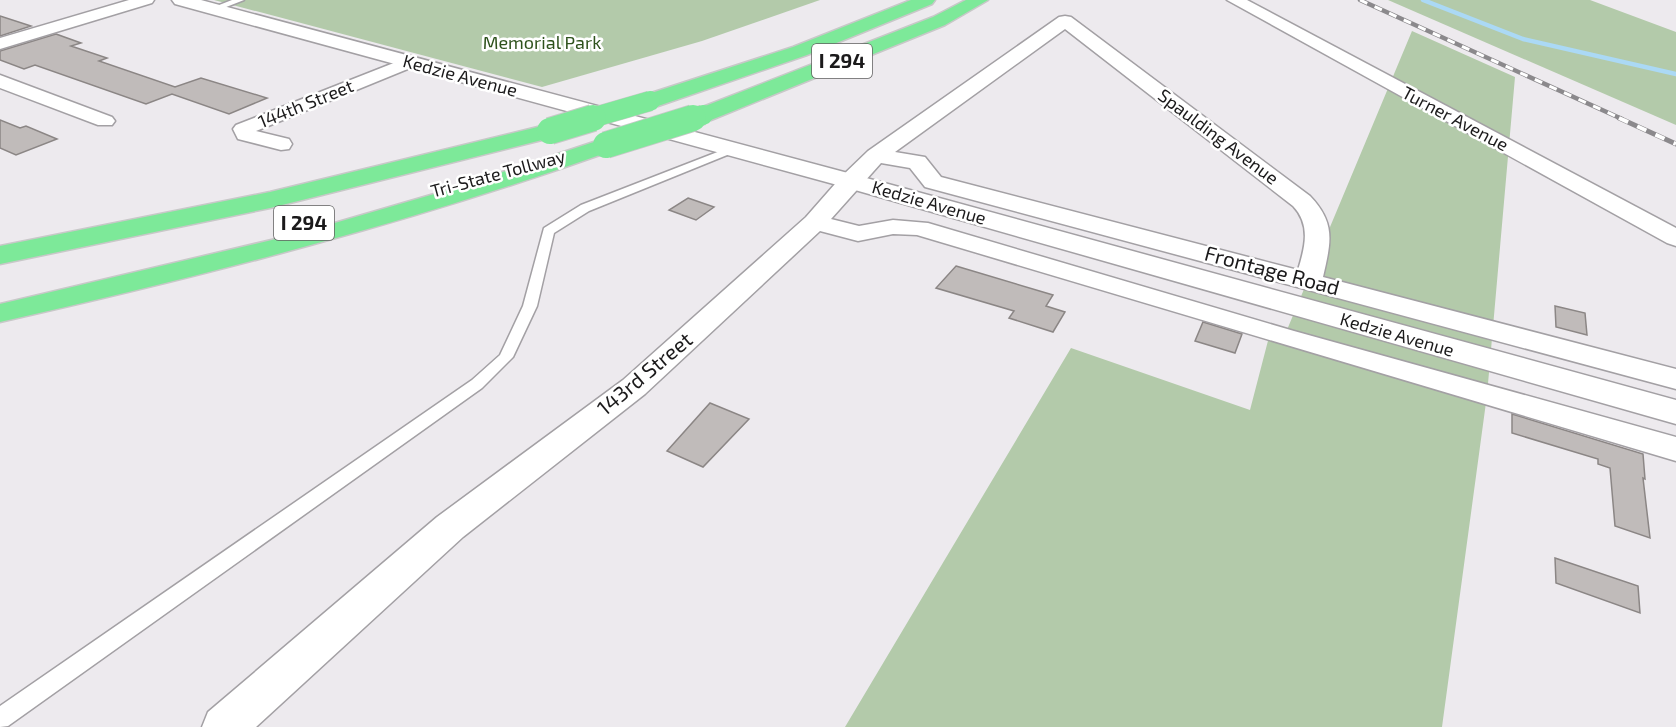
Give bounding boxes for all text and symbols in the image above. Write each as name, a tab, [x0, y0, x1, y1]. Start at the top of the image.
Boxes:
park label: Memorial Park	[483, 31, 601, 53]
road number: I 294	[812, 44, 872, 78]
street label: Kedzie Avenue	[401, 49, 520, 101]
street label: 144th Street	[255, 74, 357, 132]
street label: Turner Avenue	[1399, 81, 1512, 155]
street label: Spaulding Avenue	[1154, 84, 1283, 189]
street label: Tri-State Tollway	[428, 144, 568, 202]
street label: Kedzie Avenue	[870, 175, 989, 229]
road number: I 294	[274, 206, 334, 240]
street label: Frontage Road	[1202, 240, 1343, 300]
street label: Kedzie Avenue	[1338, 307, 1457, 361]
street label: 143rd Street	[591, 326, 697, 420]

